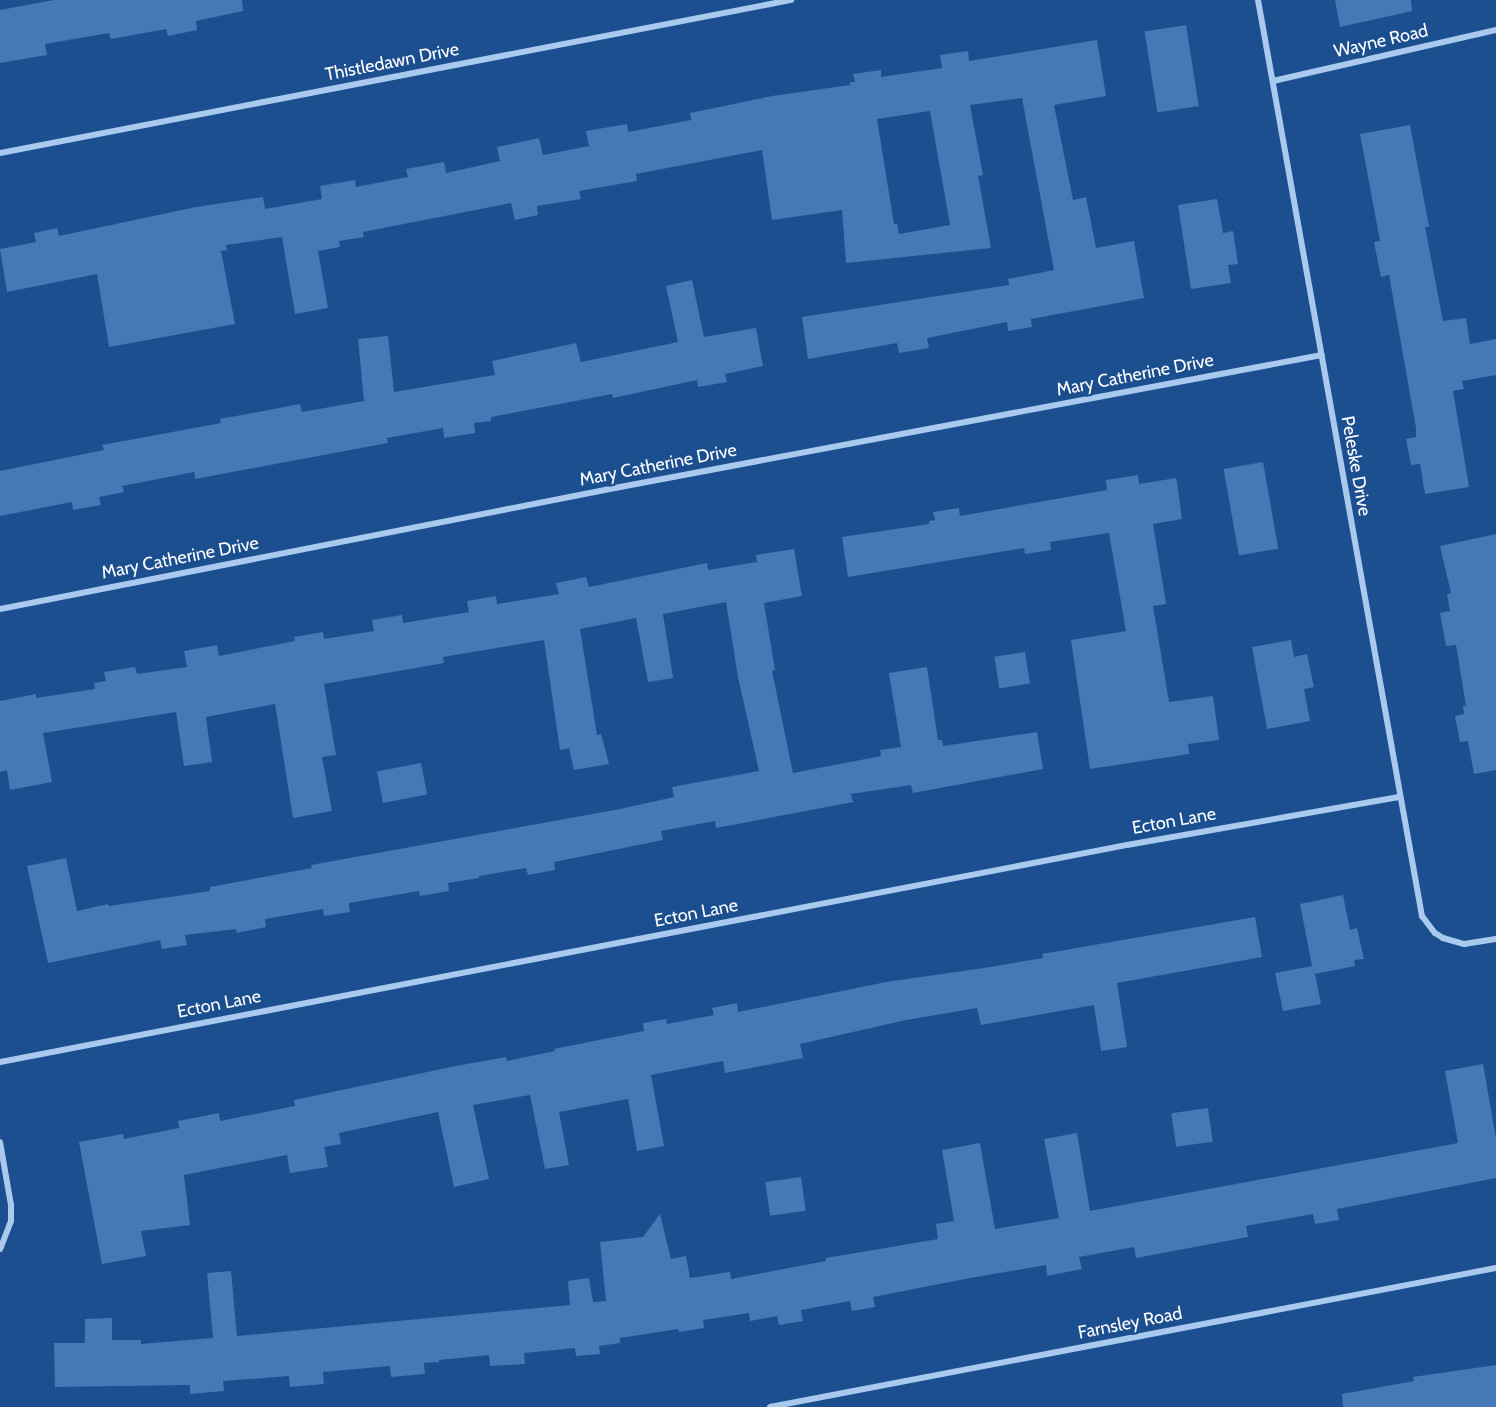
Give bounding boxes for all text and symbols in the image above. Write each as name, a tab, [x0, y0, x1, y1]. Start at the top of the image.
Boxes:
street label: Wayne Road	[1332, 20, 1430, 62]
street label: Thistledawn Drive	[323, 38, 461, 86]
street label: Mary Catherine Drive	[1055, 349, 1215, 401]
street label: Peleske Drive	[1337, 414, 1375, 518]
street label: Mary Catherine Drive	[578, 439, 738, 491]
street label: Mary Catherine Drive	[100, 532, 260, 584]
street label: Ecton Lane	[1130, 803, 1218, 839]
street label: Ecton Lane	[652, 894, 740, 932]
street label: Ecton Lane	[175, 985, 263, 1023]
street label: Farnsley Road	[1076, 1302, 1184, 1344]

